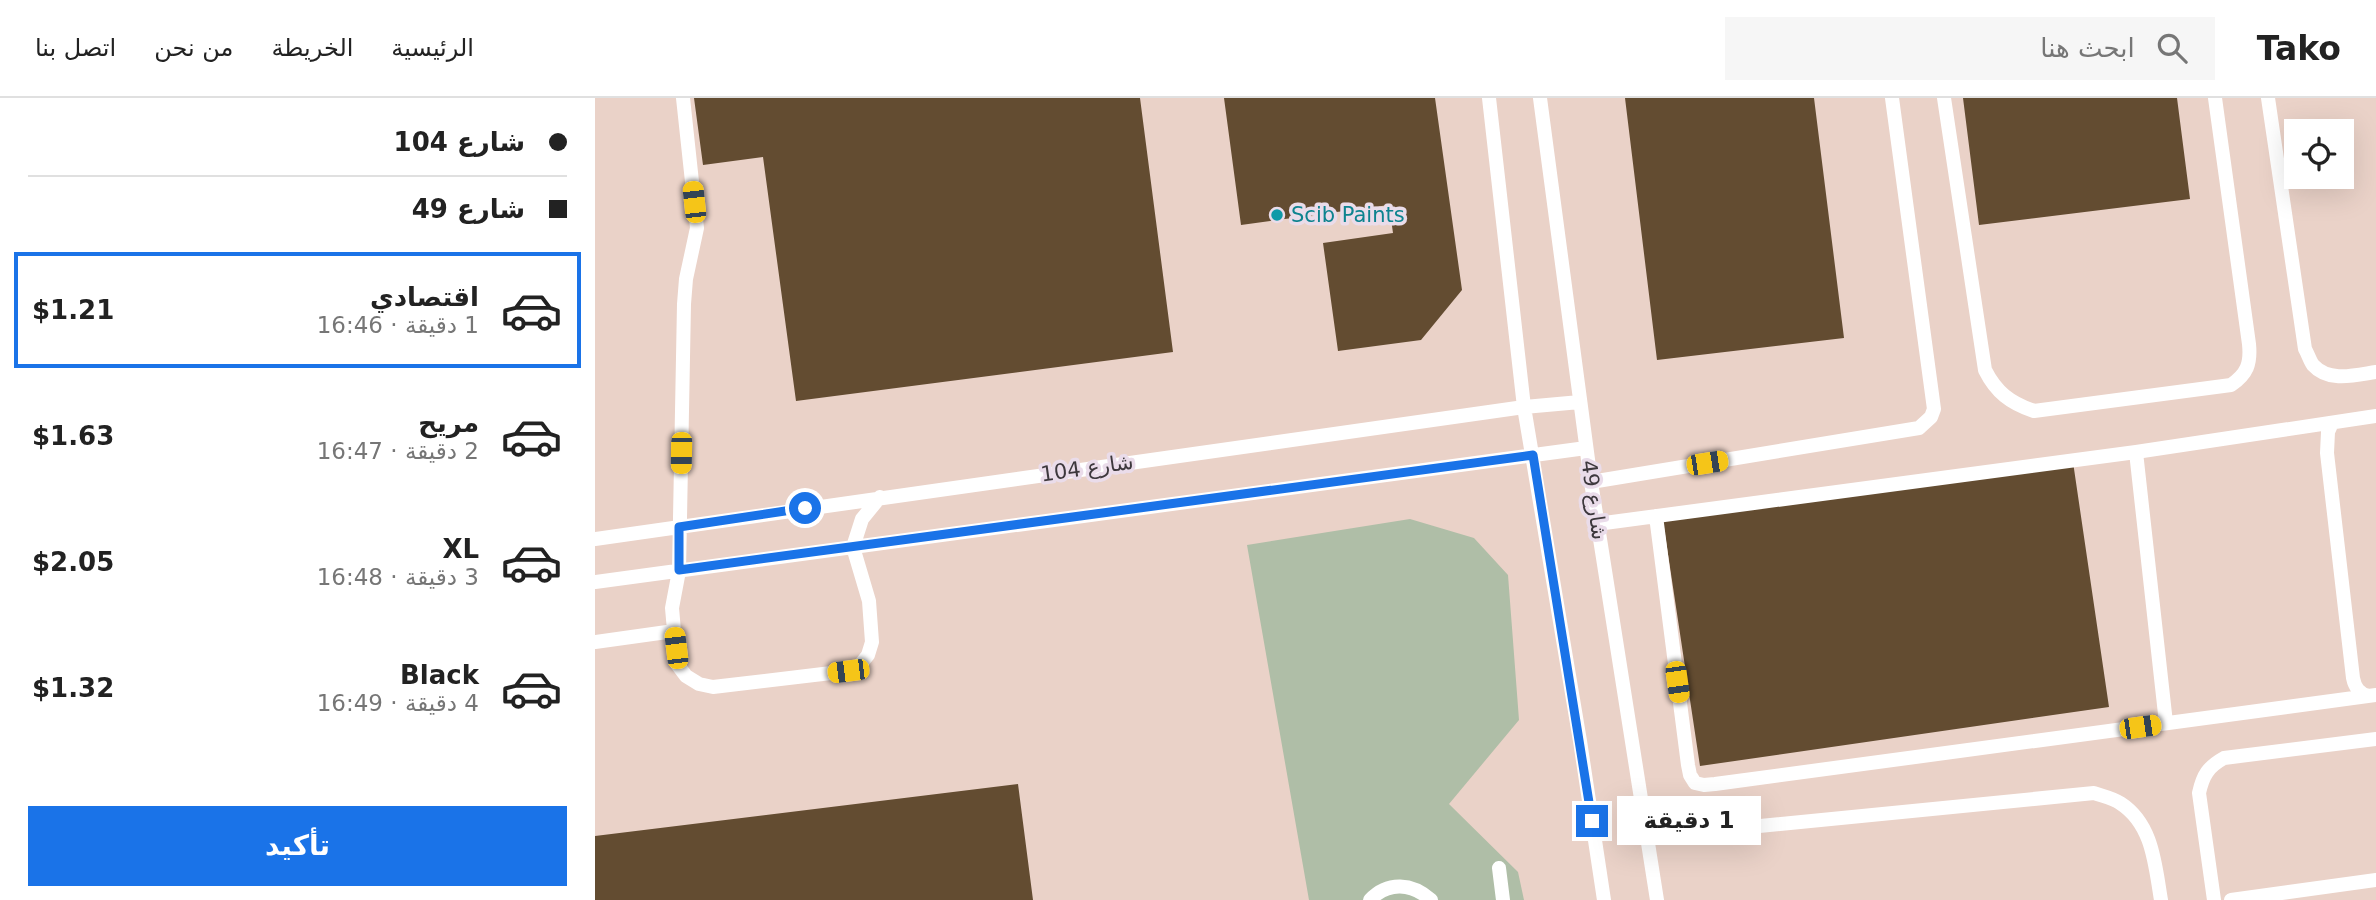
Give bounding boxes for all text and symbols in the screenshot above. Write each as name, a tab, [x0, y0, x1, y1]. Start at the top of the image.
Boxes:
search box	[1725, 17, 2215, 80]
icon: search	[2153, 29, 2191, 67]
text: Tako	[2257, 29, 2341, 68]
text: ابحث هنا	[2040, 33, 2135, 63]
text: اتصل بنا	[35, 34, 116, 62]
text: من نحن	[154, 34, 233, 62]
text: الخريطة	[271, 34, 353, 62]
text: الرئيسية	[391, 34, 474, 62]
map controls	[2284, 119, 2354, 189]
button: locate	[2284, 119, 2354, 189]
text: شارع 104	[394, 127, 525, 157]
car	[682, 180, 707, 224]
text: شارع 49	[412, 194, 525, 224]
place label: Scib Paints	[1291, 203, 1405, 227]
marker: Scib Paints	[1269, 207, 1285, 223]
icon: car	[500, 279, 563, 342]
text: اقتصادي	[370, 282, 479, 312]
text: $1.21	[32, 295, 114, 325]
text: 1 دقيقة · 16:46	[317, 312, 479, 338]
icon: car	[500, 405, 563, 468]
text: مريح	[418, 408, 479, 438]
text: $1.63	[32, 421, 114, 451]
car	[671, 432, 692, 474]
text: 2 دقيقة · 16:47	[317, 438, 479, 464]
car	[1685, 449, 1730, 477]
street label: شارع 104	[1039, 450, 1135, 486]
street label: شارع 49	[1577, 459, 1611, 541]
route start	[789, 492, 821, 524]
icon: car	[500, 531, 563, 594]
text: XL	[442, 534, 479, 564]
text: $2.05	[32, 547, 114, 577]
text: 3 دقيقة · 16:48	[317, 564, 479, 590]
car	[664, 626, 689, 670]
icon: car	[500, 657, 563, 720]
car	[826, 658, 871, 684]
text: Black	[400, 660, 479, 690]
car	[1664, 660, 1691, 704]
text: $1.32	[32, 673, 114, 703]
text: 4 دقيقة · 16:49	[317, 690, 479, 716]
car	[2118, 714, 2163, 740]
callout: 1 دقيقة	[1616, 796, 1760, 846]
route end	[1576, 805, 1608, 837]
button: تأكيد	[28, 806, 567, 886]
text: 1 دقيقة	[1644, 807, 1734, 833]

